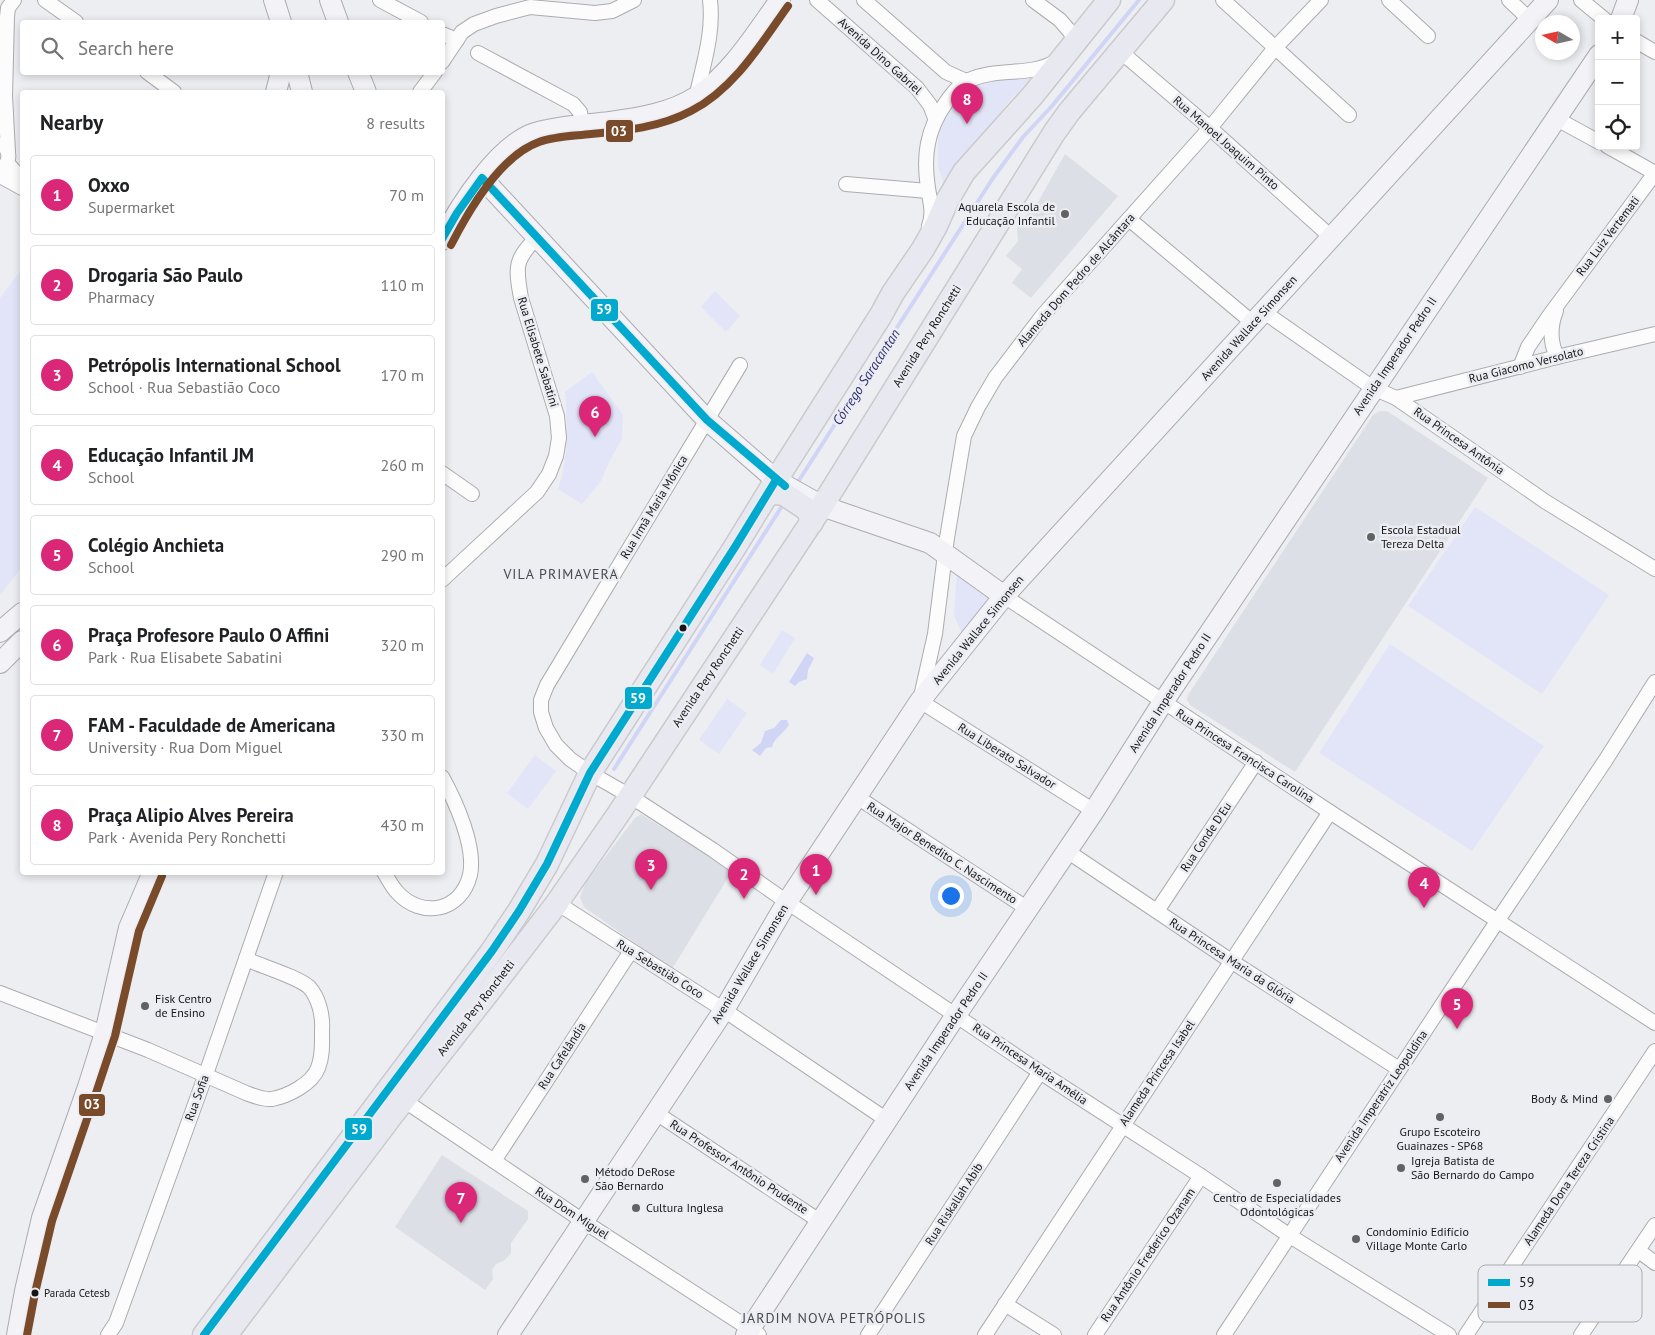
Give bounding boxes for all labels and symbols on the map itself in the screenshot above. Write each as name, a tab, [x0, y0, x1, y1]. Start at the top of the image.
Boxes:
street label: Avenida Dino Gabriel	[835, 14, 926, 98]
north arrow	[1535, 15, 1580, 60]
pin: 8	[951, 83, 983, 124]
street label: Rua Manoel Joaquim Pinto	[1170, 92, 1282, 193]
line badge: 03	[605, 119, 634, 143]
text: 03	[611, 122, 627, 140]
street label: Rua Luiz Vertemati	[1573, 193, 1642, 278]
place label: Aquarela Escola de Educação Infantil	[958, 199, 1055, 228]
marker: Aquarela Escola de Educação Infantil	[1059, 208, 1071, 220]
street label: Alameda Dom Pedro de Alcântara	[1014, 210, 1138, 349]
street label: Avenida Wallace Simonsen	[1197, 272, 1300, 383]
street label: Avenida Pery Ronchetti	[889, 282, 964, 390]
street label: Avenida Imperador Pedro II	[1349, 294, 1440, 418]
street label: Rua Elisabete Sabatini	[515, 295, 562, 409]
line badge: 59	[590, 298, 619, 322]
text: 59	[596, 300, 612, 318]
water label: Córrego Saracantan	[828, 326, 904, 428]
street label: Rua Giacomo Versolato	[1467, 343, 1585, 386]
pin: 6	[579, 396, 611, 437]
street label: Rua Princesa Antônia	[1411, 404, 1508, 478]
street label: Rua Irmã Maria Mônica	[617, 452, 690, 561]
place label: Escola Estadual Tereza Delta	[1381, 522, 1461, 551]
marker: Escola Estadual Tereza Delta	[1365, 531, 1377, 543]
district label: VILA PRIMAVERA	[502, 565, 619, 583]
street label: Avenida Wallace Simonsen	[929, 572, 1026, 687]
unlabelled marker	[678, 623, 688, 633]
street label: Avenida Pery Ronchetti	[669, 624, 747, 730]
street label: Avenida Imperador Pedro II	[1125, 630, 1214, 755]
line badge: 59	[624, 686, 653, 710]
text: 59	[630, 689, 646, 707]
street label: Rua Princesa Francisca Carolina	[1173, 705, 1317, 806]
street label: Rua Liberato Salvador	[955, 719, 1059, 792]
street label: Rua Major Benedito C. Nascimento	[864, 798, 1020, 907]
street label: Rua Conde D'Eu	[1177, 799, 1234, 874]
pin: 3	[635, 849, 667, 890]
pin: 1	[800, 854, 832, 895]
pin: 2	[728, 858, 760, 899]
pin: 4	[1408, 867, 1440, 908]
your location	[938, 883, 964, 909]
street label: Avenida Wallace Simonsen	[708, 901, 791, 1026]
street label: Rua Princesa Maria da Glória	[1167, 914, 1298, 1007]
street label: Rua Sebastião Coco	[614, 936, 707, 1001]
street label: Avenida Pery Ronchetti	[434, 957, 518, 1059]
street label: Avenida Imperador Pedro II	[900, 969, 991, 1093]
pin: 5	[1441, 988, 1473, 1029]
place label: Fisk Centro de Ensino	[155, 991, 212, 1020]
marker: Fisk Centro de Ensino	[139, 1000, 151, 1012]
street label: Alameda Princesa Isabel	[1116, 1017, 1198, 1128]
street label: Rua Cafelândia	[534, 1019, 589, 1092]
street label: Rua Princesa Maria Amélia	[970, 1020, 1091, 1108]
street label: Avenida Imperatriz Leopoldina	[1331, 1027, 1430, 1164]
street label: Rua Sofia	[181, 1073, 212, 1123]
place label: Body & Mind	[1531, 1091, 1598, 1106]
line badge: 03	[78, 1093, 106, 1117]
marker: Body & Mind	[1602, 1093, 1614, 1105]
text: 03	[84, 1095, 100, 1113]
marker: Grupo Escoteiro Guainazes - SP68	[1434, 1111, 1446, 1123]
street label: Alameda Dona Tereza Cristina	[1520, 1113, 1617, 1248]
street label: Rua Professor Antônio Prudente	[667, 1116, 811, 1217]
line badge: 59	[344, 1117, 373, 1141]
text: 59	[351, 1120, 367, 1138]
place label: Grupo Escoteiro Guainazes - SP68	[1397, 1124, 1483, 1153]
place label: Igreja Batista de São Bernardo do Campo	[1411, 1153, 1534, 1182]
street label: Rua Riskallah Abib	[921, 1160, 986, 1248]
marker: Igreja Batista de São Bernardo do Campo	[1395, 1162, 1407, 1174]
place label: Método DeRose São Bernardo	[595, 1164, 675, 1193]
marker: Método DeRose São Bernardo	[579, 1173, 591, 1185]
marker: Centro de Especialidades Odontológicas	[1271, 1177, 1283, 1189]
pin: 7	[445, 1182, 477, 1223]
street label: Rua Dom Miguel	[533, 1183, 612, 1242]
street label: Rua Antônio Frederico Ozanam	[1097, 1185, 1198, 1324]
place label: Centro de Especialidades Odontológicas	[1213, 1190, 1341, 1219]
place label: Cultura Inglesa	[646, 1200, 724, 1215]
marker: Cultura Inglesa	[630, 1202, 642, 1214]
place label: Condomínio Edifício Village Monte Carlo	[1365, 1224, 1469, 1253]
marker: Condomínio Edifício Village Monte Carlo	[1350, 1233, 1362, 1245]
legend	[1478, 1265, 1642, 1322]
text: 59	[1519, 1273, 1534, 1291]
place label: Parada Cetesb	[44, 1286, 110, 1300]
marker: Parada Cetesb	[30, 1288, 40, 1298]
text: 03	[1519, 1296, 1534, 1314]
district label: JARDIM NOVA PETRÓPOLIS	[741, 1309, 926, 1327]

